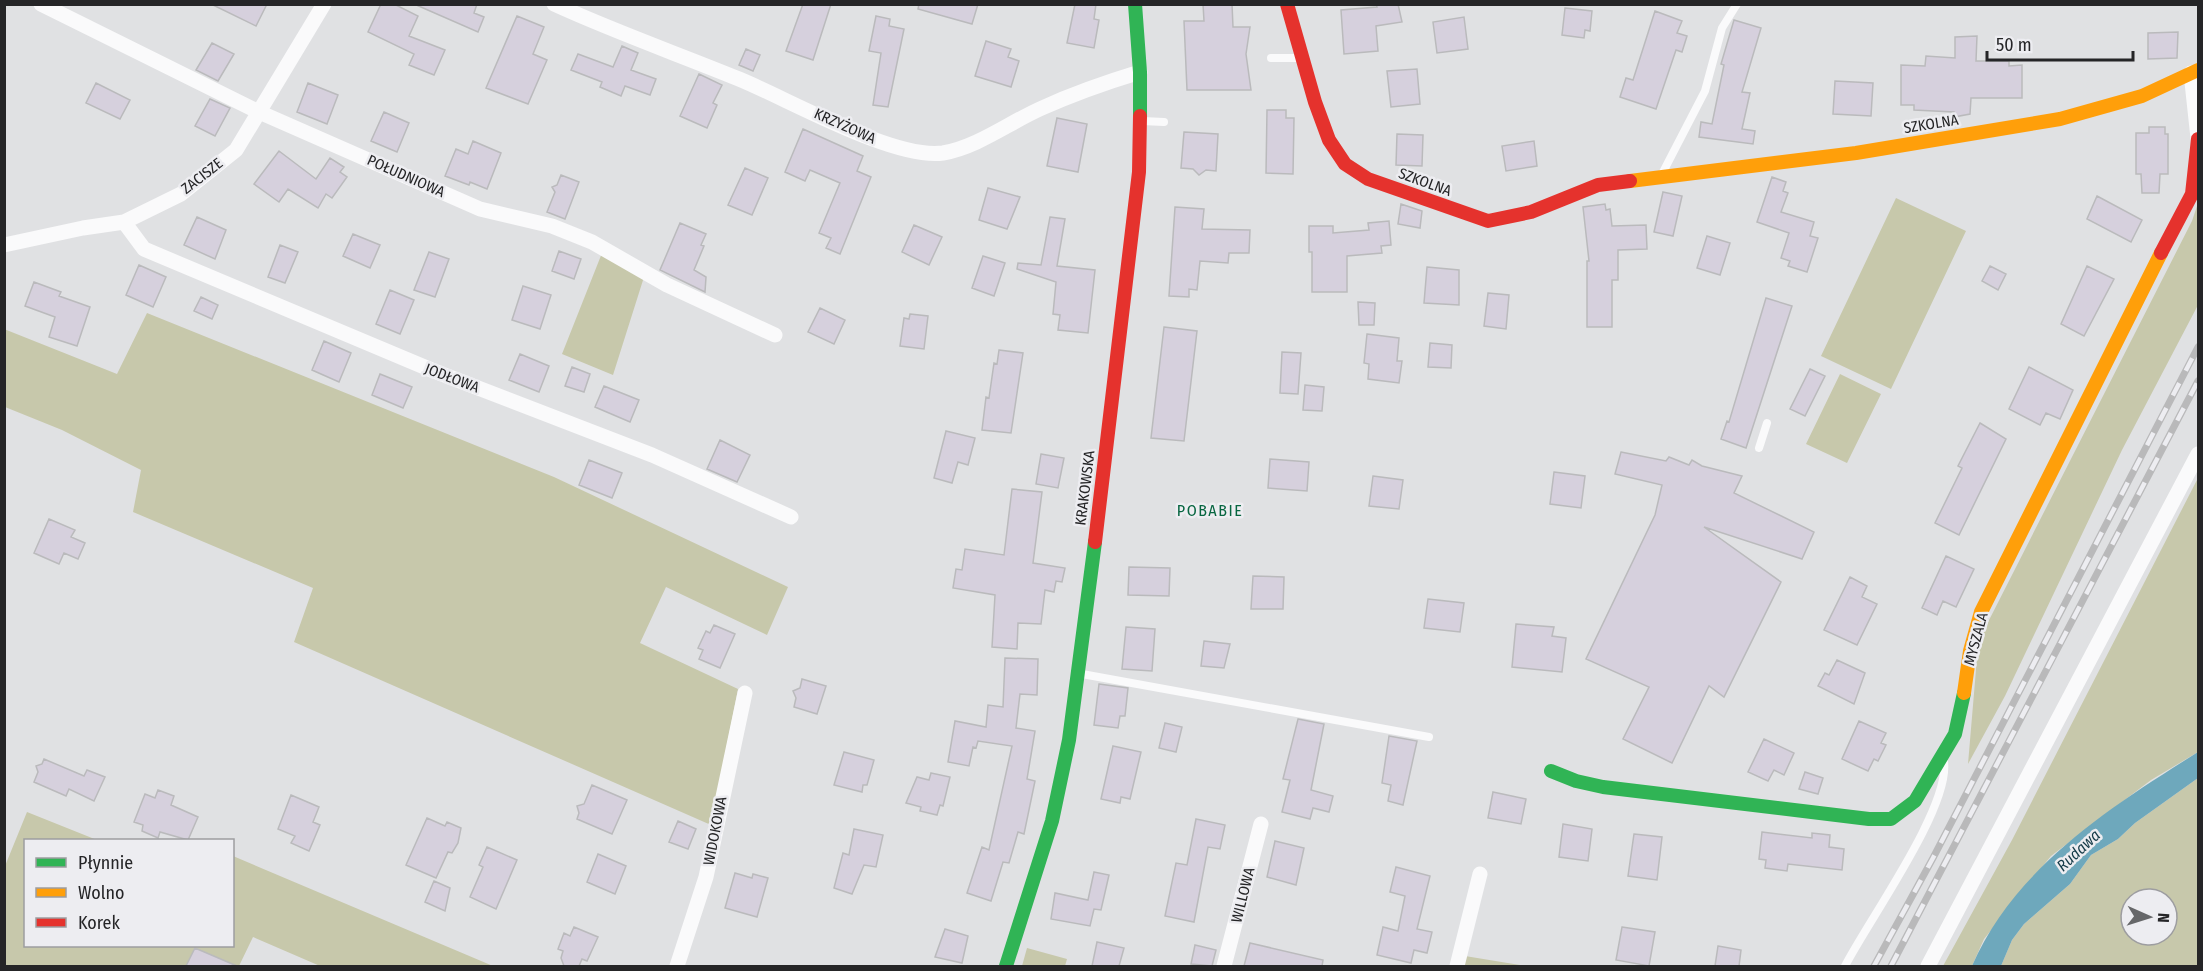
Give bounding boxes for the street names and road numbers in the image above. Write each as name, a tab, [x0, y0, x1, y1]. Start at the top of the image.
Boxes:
street label: KRZYŻOWA	[811, 104, 879, 148]
street label: SZKOLNA	[1902, 111, 1960, 137]
street label: POŁUDNIOWA	[364, 151, 448, 201]
street label: ZACISZE	[178, 154, 226, 198]
street label: SZKOLNA	[1396, 164, 1454, 200]
street label: JODŁOWA	[422, 359, 482, 397]
street label: KRAKOWSKA	[1071, 449, 1099, 527]
street label: MYSZALA	[1960, 610, 1992, 668]
street label: WIDOKOWA	[700, 795, 730, 867]
street label: WILLOWA	[1227, 865, 1259, 925]

